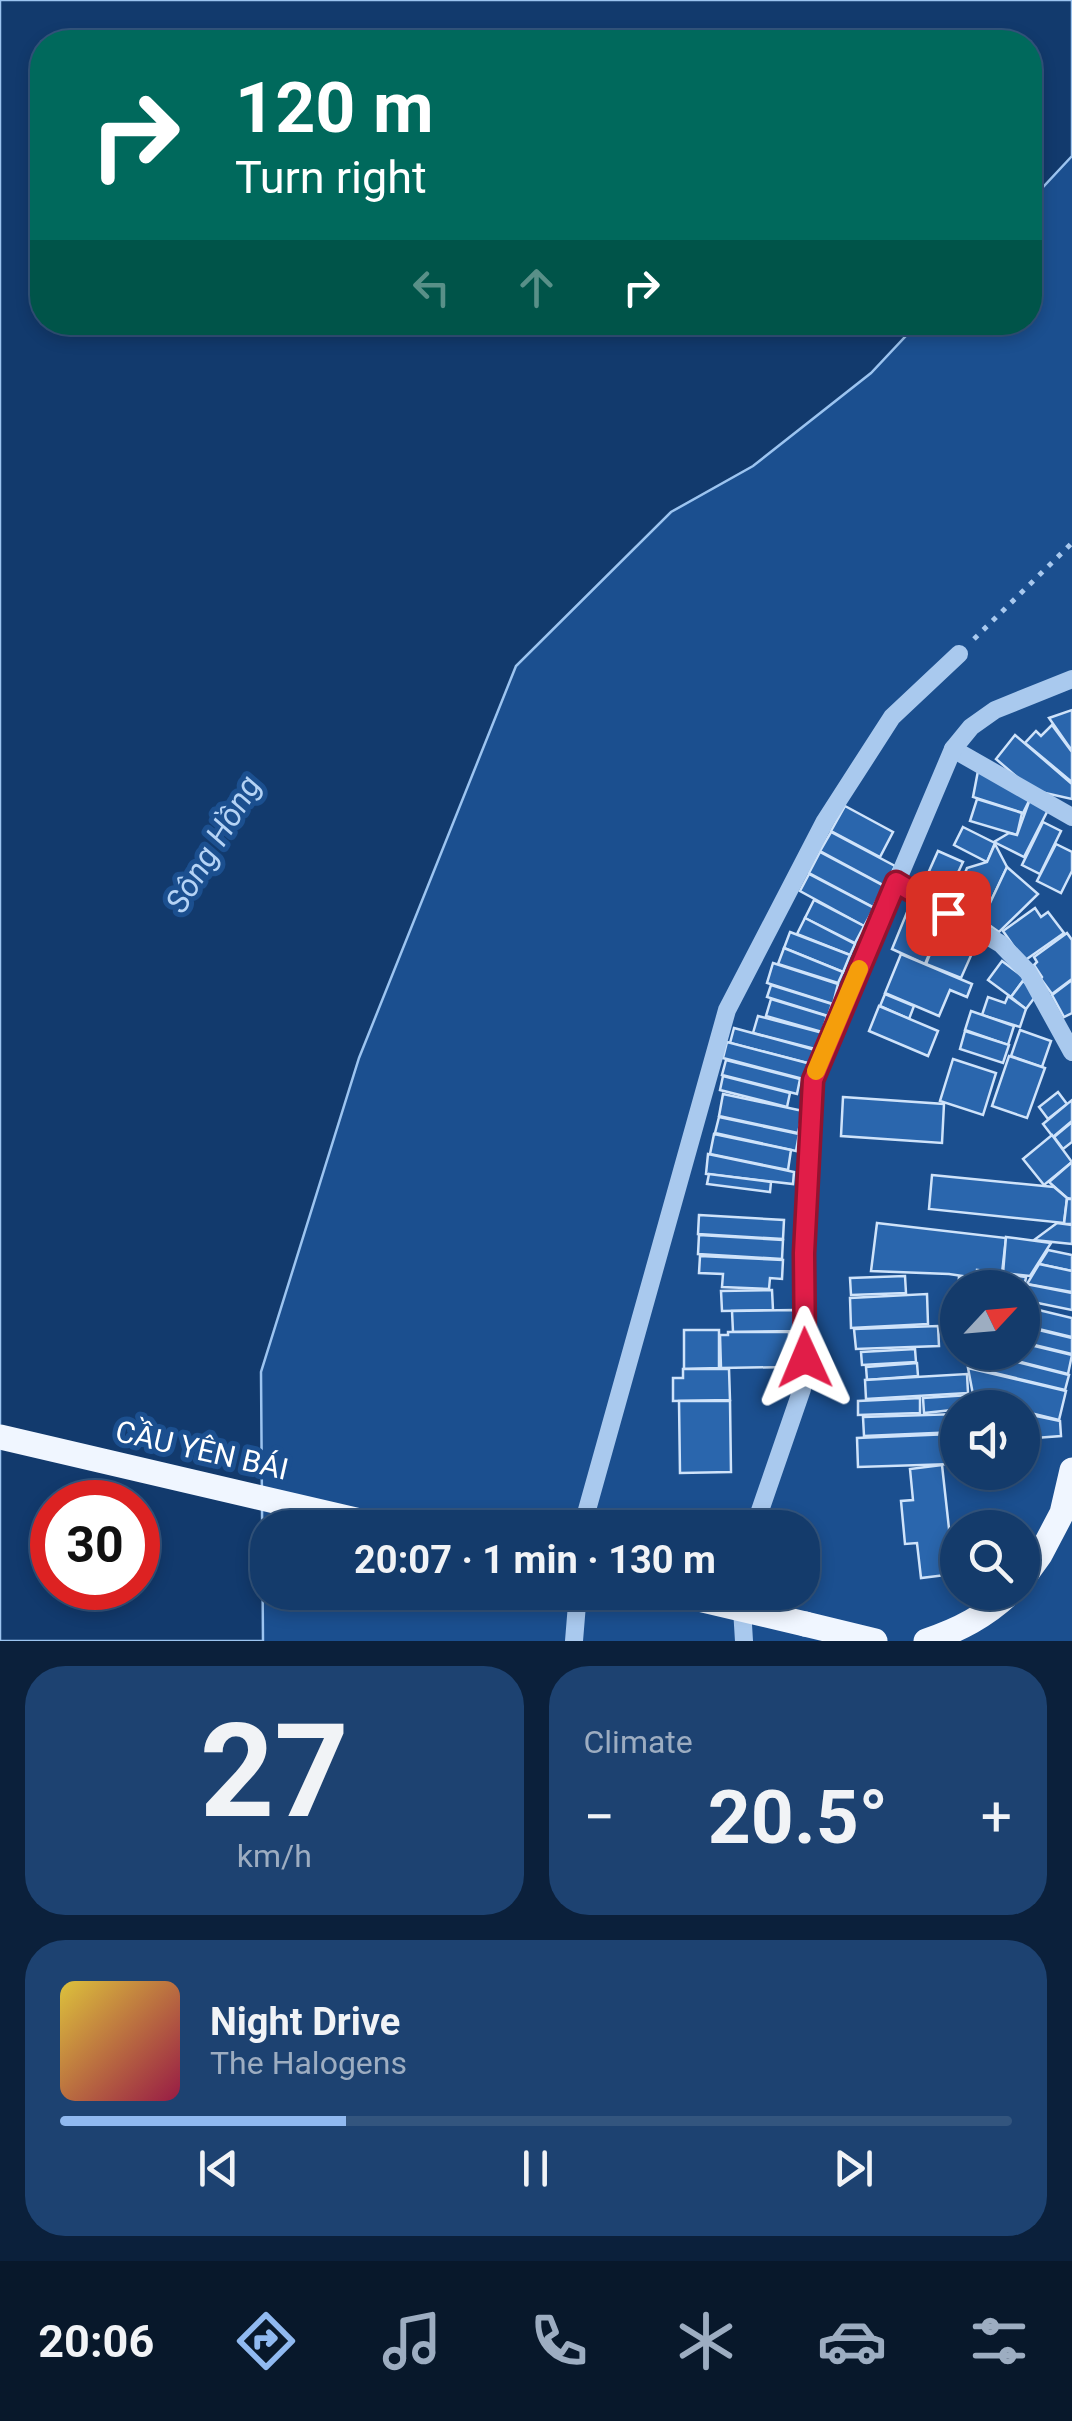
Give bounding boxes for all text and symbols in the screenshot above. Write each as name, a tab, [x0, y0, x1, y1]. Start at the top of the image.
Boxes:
text: 120 m	[235, 67, 434, 149]
icon: right	[70, 70, 200, 200]
text: Turn right	[235, 151, 427, 204]
icon: left	[404, 260, 459, 315]
icon: ahead	[509, 260, 564, 315]
icon: right	[614, 260, 669, 315]
water label: Sông Hồng	[157, 769, 269, 919]
pin	[906, 871, 991, 956]
icon: arrive	[921, 886, 976, 941]
north arrow	[940, 1270, 1040, 1370]
map controls	[940, 1270, 1040, 1610]
position arrow	[753, 1306, 857, 1410]
button: sound	[940, 1390, 1040, 1490]
street label: CẦU YÊN BÁI	[112, 1412, 292, 1487]
speed limit sign: 30	[30, 1480, 160, 1610]
button: search	[940, 1510, 1040, 1610]
text: 20:07 · 1 min · 130 m	[354, 1538, 716, 1582]
text: 27	[200, 1695, 349, 1848]
text: Climate	[584, 1723, 693, 1761]
text: 20.5°	[708, 1773, 888, 1861]
text: −	[584, 1785, 615, 1849]
text: +	[981, 1785, 1012, 1849]
text: km/h	[237, 1837, 312, 1875]
text: Night Drive	[210, 2000, 400, 2044]
text: The Halogens	[210, 2044, 407, 2082]
icon: previous	[191, 2141, 246, 2196]
icon: pause	[508, 2141, 563, 2196]
icon: next	[826, 2141, 881, 2196]
icon: directions	[231, 2306, 301, 2376]
icon: music	[377, 2306, 447, 2376]
icon: phone	[524, 2306, 594, 2376]
icon: climate	[671, 2306, 741, 2376]
icon: car	[817, 2306, 887, 2376]
icon: filters	[964, 2306, 1034, 2376]
text: 20:06	[38, 2315, 154, 2368]

